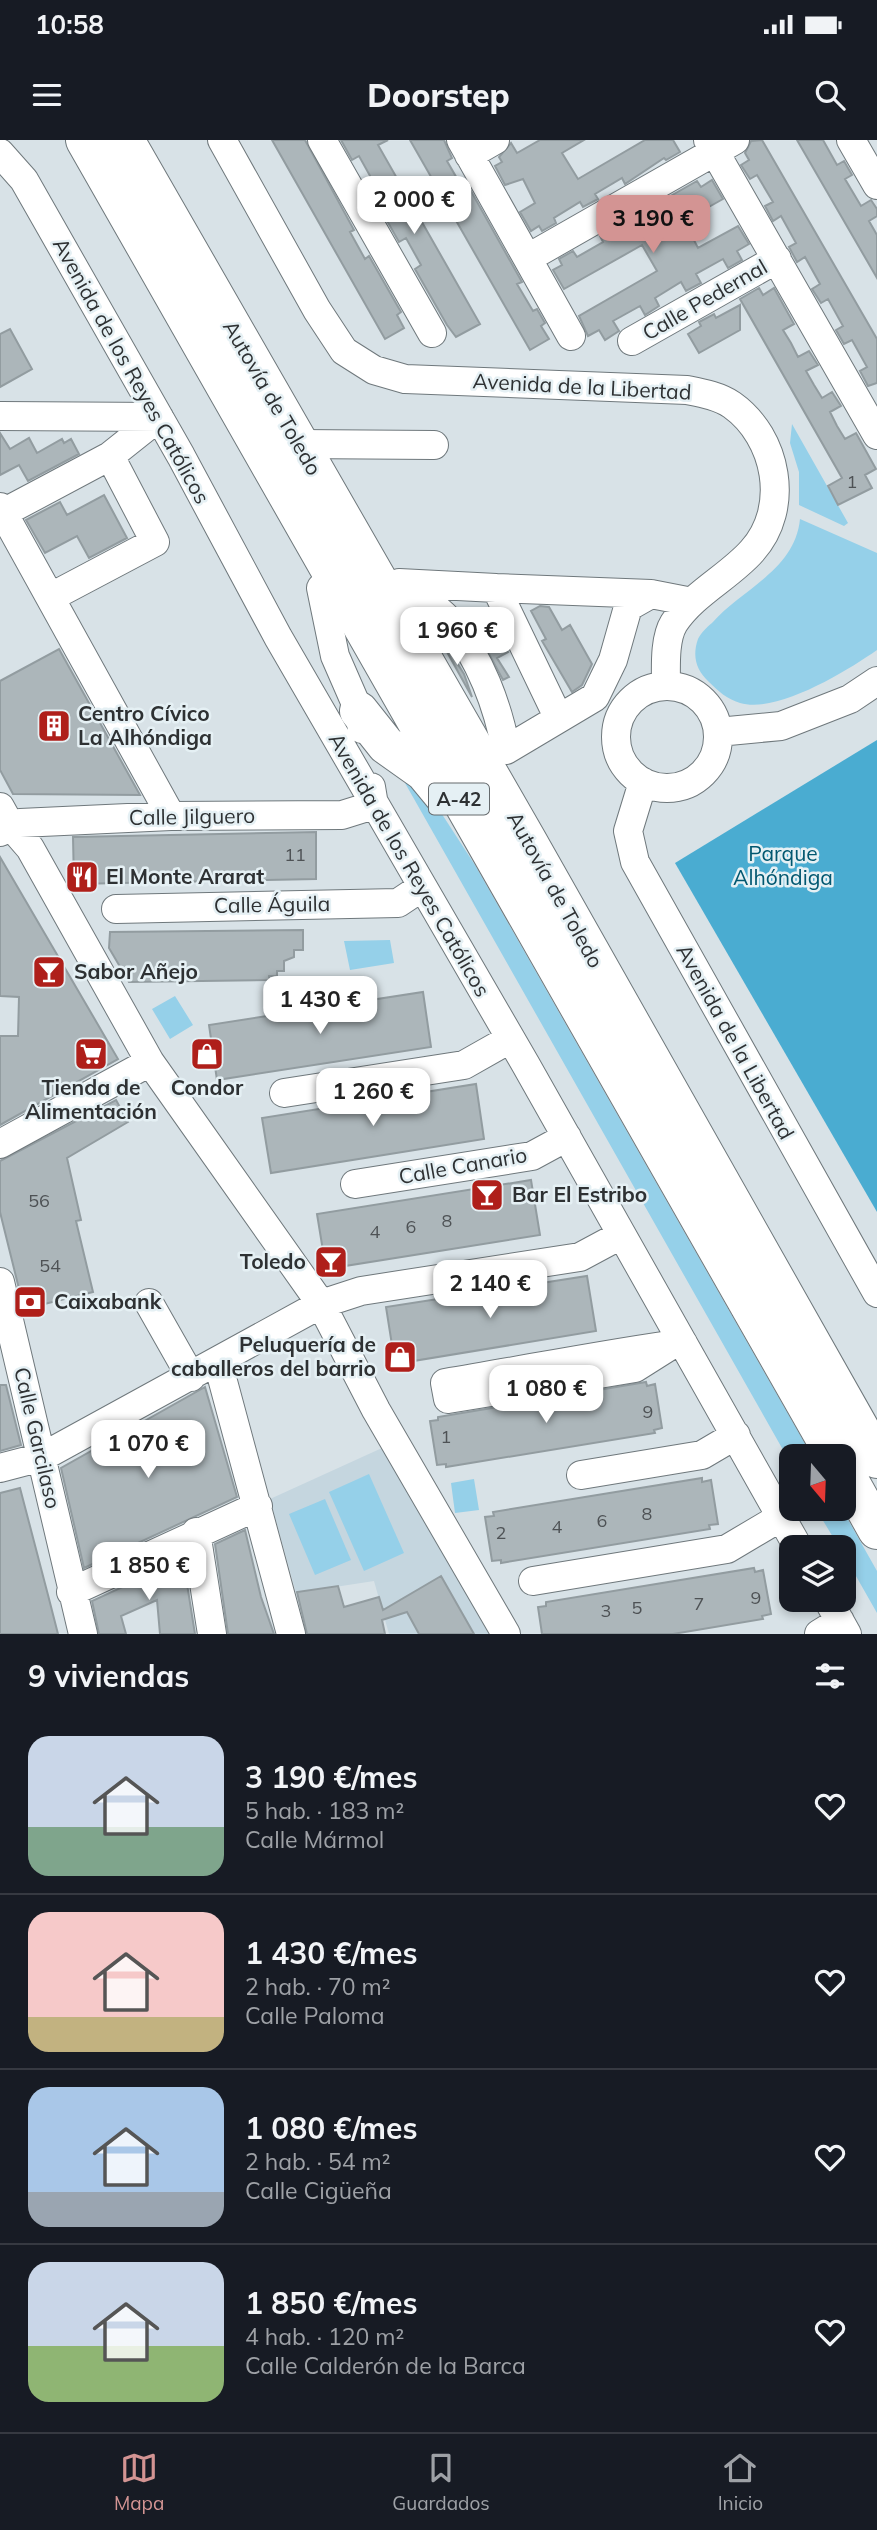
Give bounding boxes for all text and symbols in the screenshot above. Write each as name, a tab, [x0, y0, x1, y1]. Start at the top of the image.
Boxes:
text: 10:58	[35, 8, 104, 41]
text: Doorstep	[367, 75, 510, 115]
icon: menu	[28, 76, 66, 114]
icon: search	[811, 76, 849, 114]
pin: 2 000 €	[349, 176, 479, 236]
text: 2 000 €	[373, 184, 455, 213]
pin: 3 190 €	[588, 195, 718, 255]
text: 3 190 €	[612, 203, 694, 232]
street label: Avenida de los Reyes Católicos	[48, 233, 216, 508]
street label: Calle Pedernal	[638, 253, 771, 345]
street label: Autovía de Toledo	[218, 315, 328, 480]
street label: Avenida de la Libertad	[472, 367, 692, 405]
house number: 1	[847, 470, 857, 493]
pin: 1 960 €	[392, 608, 522, 667]
text: 1 960 €	[416, 615, 498, 644]
place label: Centro Cívico La Alhóndiga	[78, 700, 212, 750]
building icon: Centro Cívico La Alhóndiga	[35, 707, 73, 745]
street label: Avenida de los Reyes Católicos	[324, 728, 496, 1001]
road number: A-42	[429, 784, 489, 814]
street label: Calle Jilguero	[129, 802, 255, 830]
street label: Autovía de Toledo	[502, 807, 610, 972]
park label: Parque Alhóndiga	[733, 840, 833, 890]
house number: 11	[284, 843, 306, 866]
restaurant icon: El Monte Ararat	[63, 858, 101, 896]
place label: El Monte Ararat	[106, 863, 264, 889]
street label: Calle Águila	[214, 890, 330, 918]
street label: Avenida de la Libertad	[671, 939, 800, 1144]
bar icon: Sabor Añejo	[30, 953, 68, 991]
place label: Sabor Añejo	[74, 958, 198, 984]
pin: 1 430 €	[255, 976, 385, 1036]
text: 1 430 €	[279, 984, 361, 1013]
supermarket icon: Tienda de Alimentación	[72, 1035, 110, 1073]
shop icon: Condor	[188, 1035, 226, 1073]
pin: 1 260 €	[308, 1068, 438, 1128]
place label: Tienda de Alimentación	[25, 1074, 157, 1124]
place label: Condor	[171, 1074, 244, 1100]
text: 1 260 €	[332, 1076, 414, 1105]
street label: Calle Canario	[397, 1141, 529, 1189]
bar icon: Bar El Estribo	[468, 1176, 506, 1214]
place label: Bar El Estribo	[512, 1181, 647, 1207]
house number: 56	[28, 1189, 50, 1212]
house number: 8	[442, 1209, 452, 1232]
house number: 6	[406, 1215, 416, 1238]
house number: 4	[370, 1220, 381, 1243]
bar icon: Toledo	[312, 1243, 350, 1281]
place label: Toledo	[240, 1248, 306, 1274]
house number: 54	[39, 1254, 61, 1277]
pin: 2 140 €	[425, 1260, 555, 1320]
text: 2 140 €	[449, 1268, 531, 1297]
bank icon: Caixabank	[11, 1283, 49, 1321]
place label: Caixabank	[54, 1288, 162, 1314]
place label: Peluquería de caballeros del barrio	[171, 1331, 376, 1381]
shop icon: Peluquería de caballeros del barrio	[381, 1338, 419, 1376]
street label: Calle Garcilaso	[9, 1365, 67, 1511]
pin: 1 080 €	[481, 1366, 611, 1425]
text: 1 080 €	[505, 1373, 587, 1402]
house number: 9	[643, 1400, 653, 1423]
pin: 1 070 €	[83, 1420, 213, 1480]
house number: 1	[441, 1425, 451, 1448]
text: 1 070 €	[107, 1428, 189, 1457]
north arrow	[779, 1444, 856, 1521]
map controls	[779, 1444, 856, 1612]
house number: 8	[642, 1502, 652, 1525]
house number: 6	[597, 1509, 607, 1532]
house number: 4	[552, 1515, 563, 1538]
house number: 2	[496, 1521, 506, 1544]
button: layers	[779, 1535, 856, 1612]
pin: 1 850 €	[84, 1542, 214, 1602]
text: 1 850 €	[108, 1550, 190, 1579]
house number: 9	[751, 1586, 761, 1609]
house number: 7	[694, 1592, 704, 1615]
house number: 5	[632, 1596, 643, 1619]
house number: 3	[601, 1599, 611, 1622]
text: 9 viviendas	[28, 1657, 189, 1695]
icon: filters	[811, 1657, 849, 1695]
text: 3 190 €/mes	[245, 1758, 418, 1796]
icon: home	[84, 1764, 168, 1848]
icon: heart	[811, 1787, 849, 1825]
text: 5 hab. · 183 m²	[245, 1796, 404, 1825]
text: Calle Mármol	[245, 1825, 384, 1854]
text: 1 430 €/mes	[245, 1934, 418, 1972]
icon: home	[84, 1940, 168, 2024]
icon: heart	[811, 1963, 849, 2001]
text: 2 hab. · 70 m²	[245, 1972, 390, 2001]
text: Calle Paloma	[245, 2001, 384, 2030]
text: 1 080 €/mes	[245, 2109, 418, 2147]
icon: home	[84, 2115, 168, 2199]
icon: heart	[811, 2138, 849, 2176]
text: 2 hab. · 54 m²	[245, 2147, 390, 2176]
text: Calle Cigüeña	[245, 2176, 392, 2205]
text: 1 850 €/mes	[245, 2284, 418, 2322]
icon: home	[84, 2290, 168, 2374]
icon: heart	[811, 2313, 849, 2351]
text: 4 hab. · 120 m²	[245, 2322, 404, 2351]
text: Calle Calderón de la Barca	[245, 2351, 526, 2380]
tab: Mapa	[114, 2449, 164, 2515]
tab: Guardados	[392, 2449, 490, 2515]
tab: Inicio	[718, 2449, 763, 2515]

